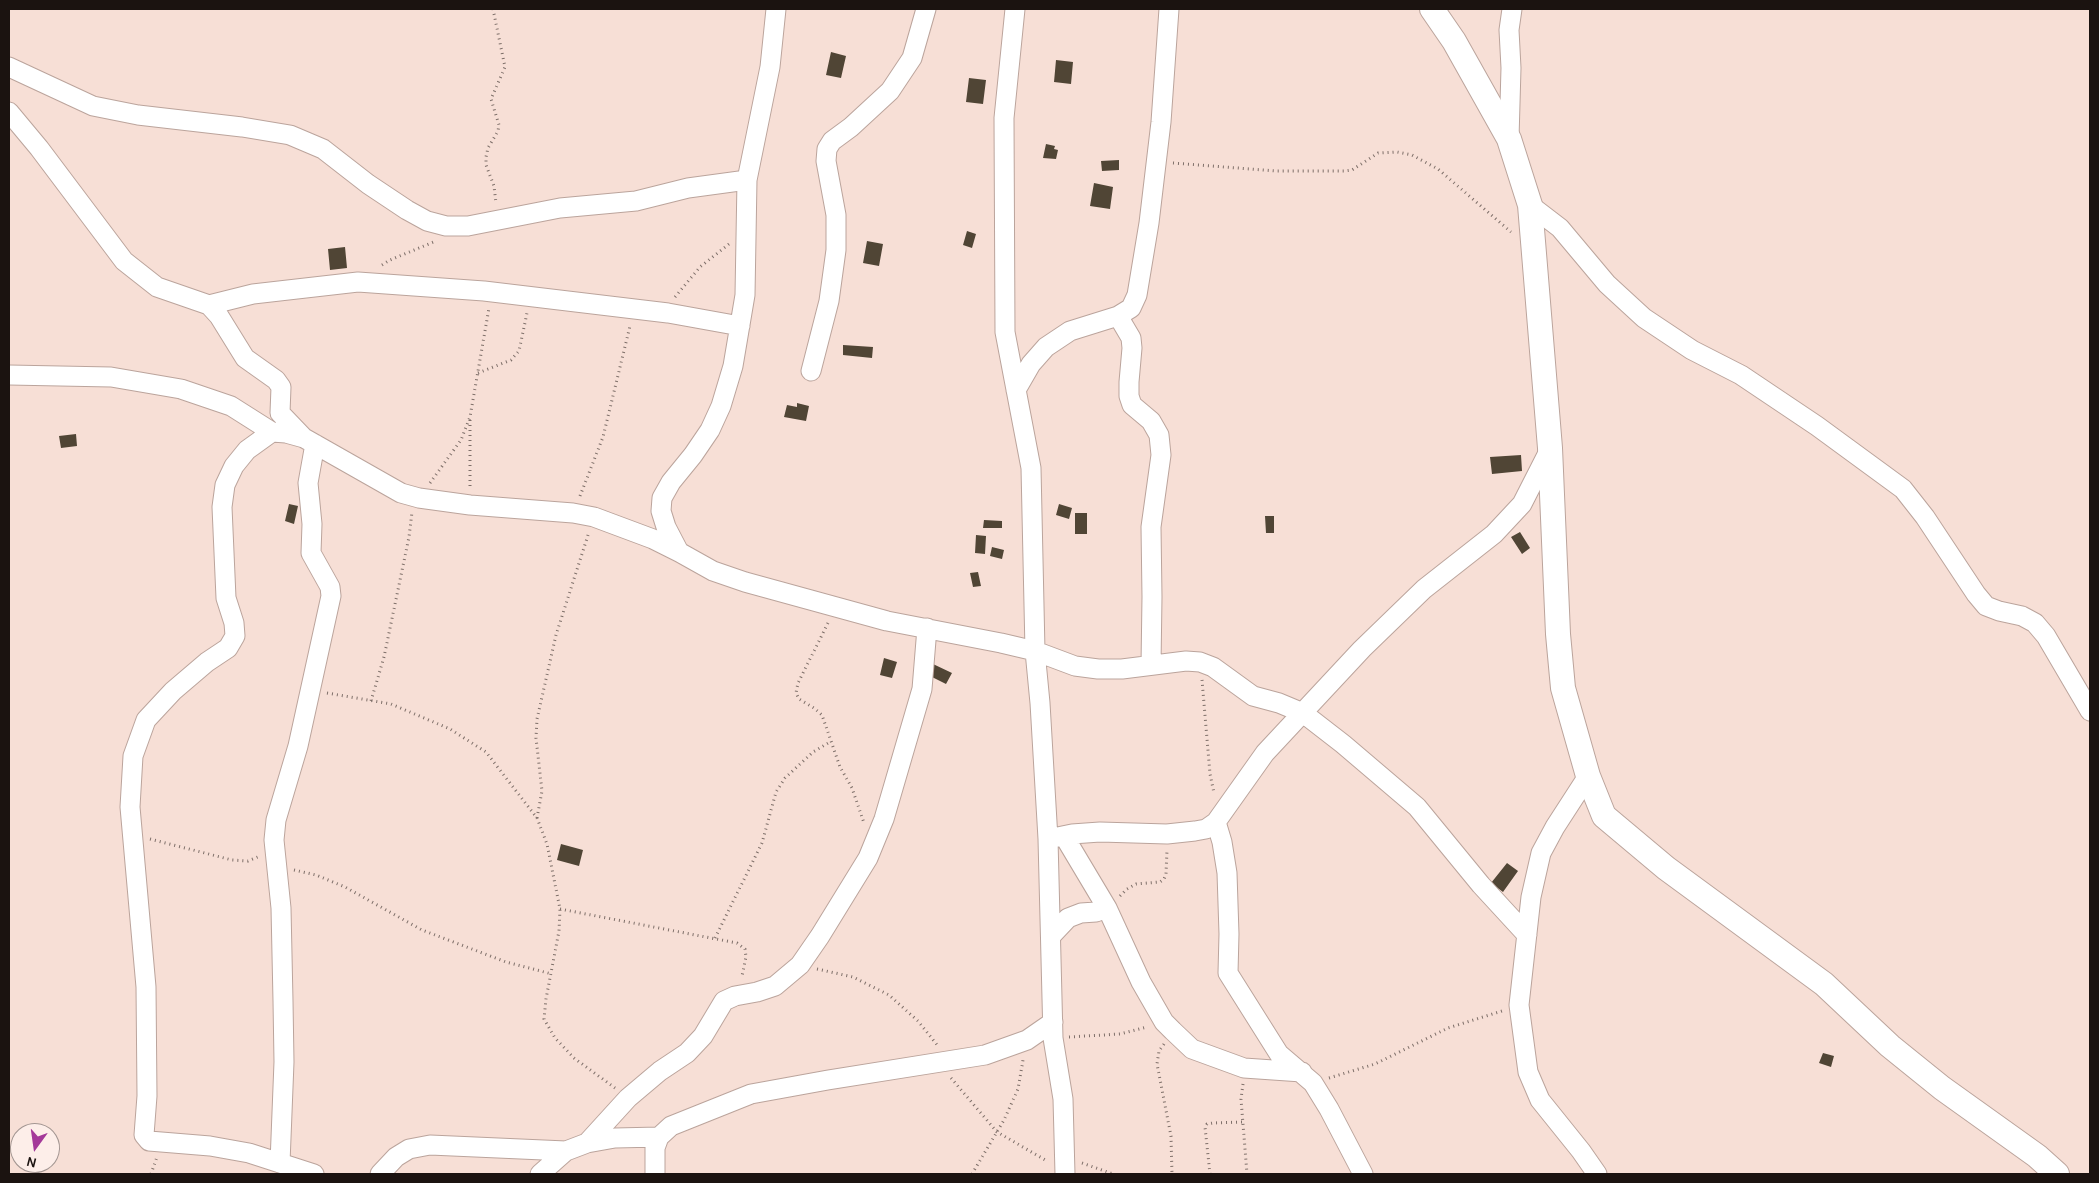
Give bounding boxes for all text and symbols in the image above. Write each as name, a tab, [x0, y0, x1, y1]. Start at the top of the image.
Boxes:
north arrow	[10, 1123, 60, 1173]
text: N	[25, 1153, 38, 1172]

